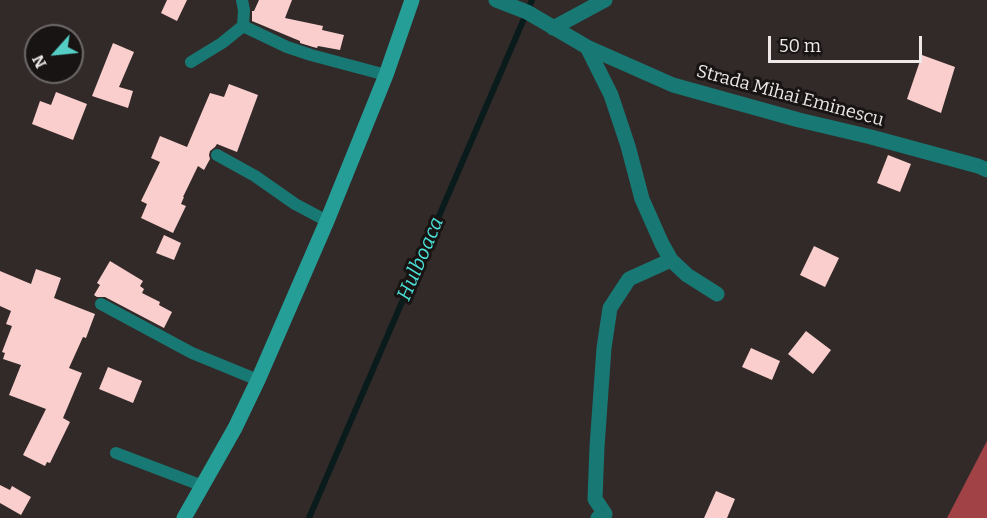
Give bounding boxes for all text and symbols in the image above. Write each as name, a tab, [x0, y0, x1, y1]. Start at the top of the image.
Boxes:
north arrow	[24, 24, 84, 84]
scale bar	[771, 24, 926, 62]
text: 50 m	[779, 35, 821, 57]
text: N	[28, 52, 51, 71]
street label: Strada Mihai Eminescu	[694, 61, 886, 131]
water label: Hulboaca	[393, 214, 449, 304]

